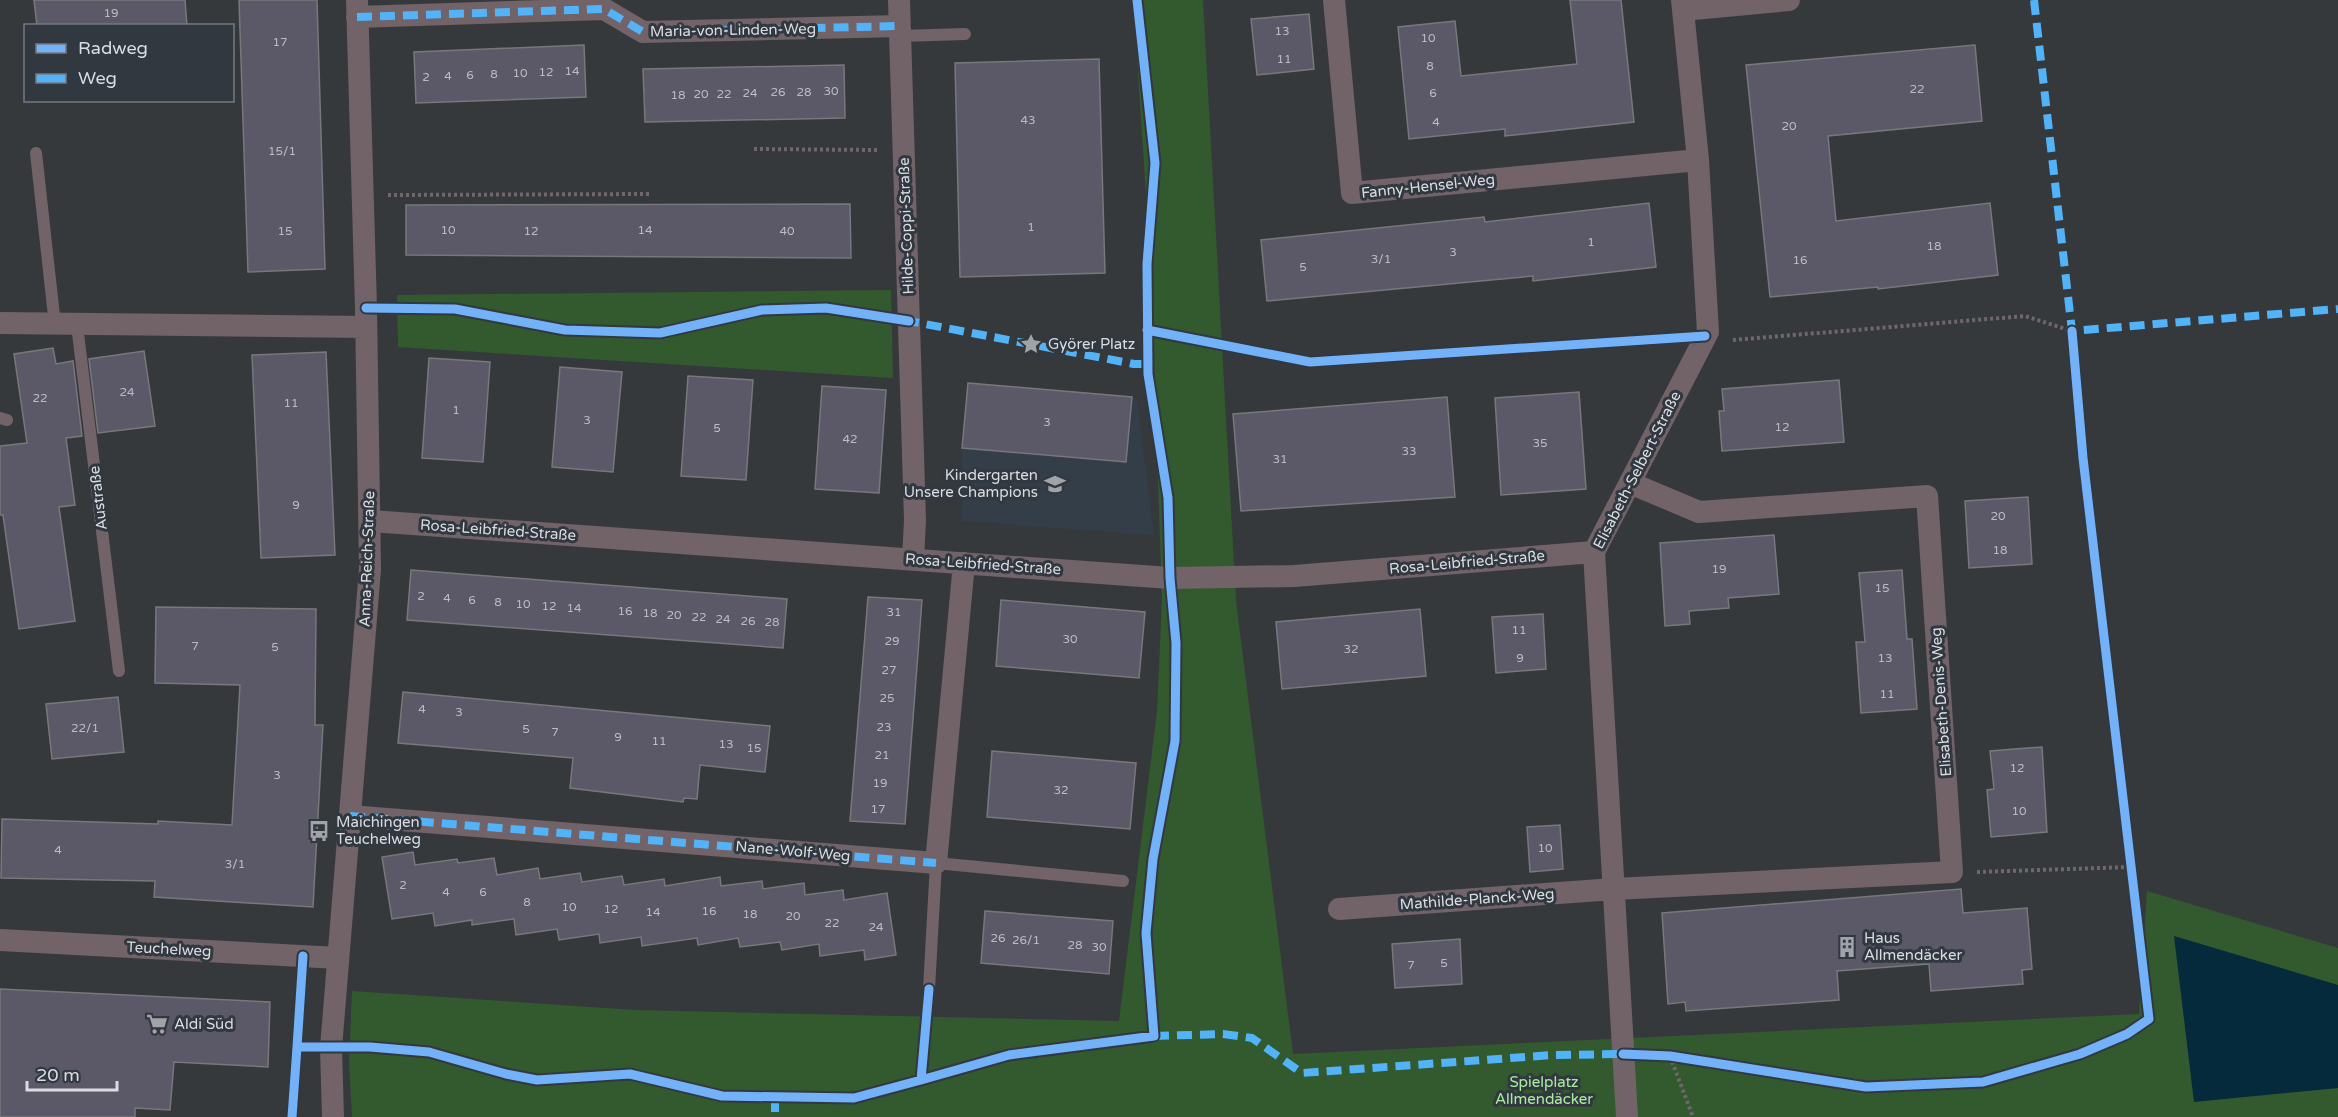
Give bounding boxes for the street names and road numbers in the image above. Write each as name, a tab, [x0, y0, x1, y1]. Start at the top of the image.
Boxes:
street label: Maria-von-Linden-Weg	[650, 20, 816, 40]
street label: Hilde-Coppi-Straße	[895, 157, 917, 295]
street label: Fanny-Hensel-Weg	[1360, 170, 1496, 202]
street label: Elisabeth-Selbert-Straße	[1589, 388, 1685, 552]
street label: Austraße	[85, 465, 111, 531]
street label: Anna-Reich-Straße	[356, 491, 378, 627]
street label: Rosa-Leibfried-Straße	[419, 516, 577, 544]
street label: Rosa-Leibfried-Straße	[1388, 546, 1546, 578]
street label: Rosa-Leibfried-Straße	[904, 550, 1062, 578]
street label: Elisabeth-Denis-Weg	[1927, 627, 1955, 777]
street label: Nane-Wolf-Weg	[735, 837, 851, 865]
street label: Mathilde-Planck-Weg	[1399, 885, 1555, 913]
street label: Teuchelweg	[126, 938, 212, 960]

